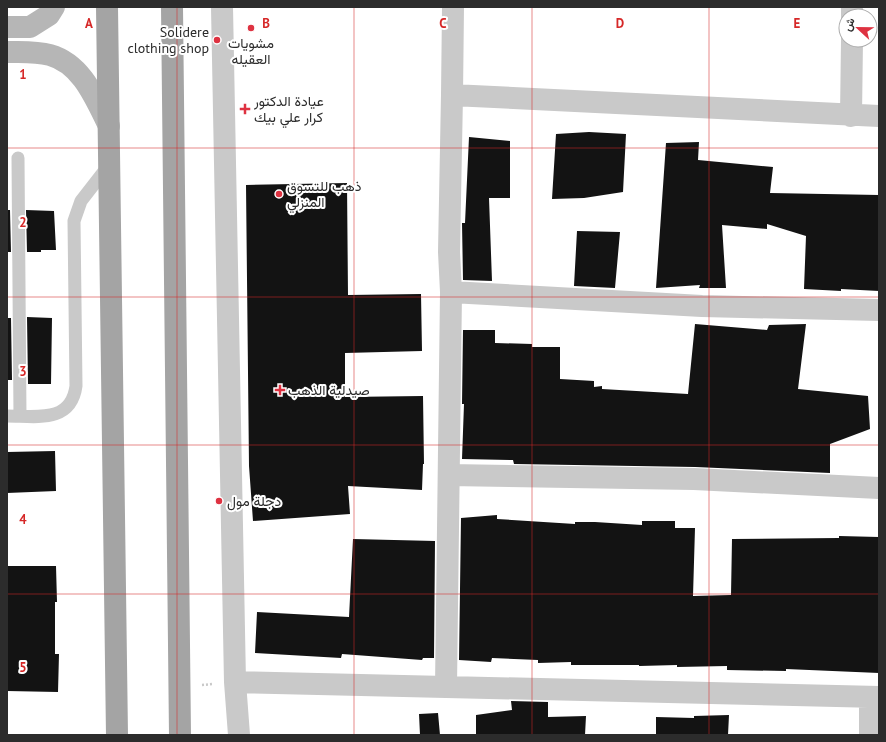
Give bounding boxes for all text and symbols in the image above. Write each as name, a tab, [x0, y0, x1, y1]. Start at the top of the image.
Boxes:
north arrow	[838, 8, 878, 48]
text: A	[85, 15, 93, 32]
text: B	[262, 15, 270, 32]
text: C	[439, 15, 447, 32]
text: D	[616, 15, 624, 32]
text: E	[794, 15, 801, 32]
text: ش	[840, 16, 858, 33]
place label: Solidere clothing shop	[127, 23, 209, 57]
marker: مشويات العقيله	[246, 23, 256, 33]
place label: مشويات العقيله	[228, 34, 274, 68]
marker: Solidere clothing shop	[212, 35, 222, 45]
text: 1	[19, 66, 27, 83]
place label: عيادة الدكتور كرار علي بيك	[253, 92, 324, 129]
marker: عيادة الدكتور كرار علي بيك	[239, 103, 251, 115]
place label: ذهب للتسوق المنزلي	[287, 177, 362, 214]
marker: ذهب للتسوق المنزلي	[274, 189, 284, 199]
text: 2	[19, 214, 27, 231]
text: 3	[19, 363, 27, 380]
place label: صيدلية الذهب	[288, 381, 370, 399]
marker: صيدلية الذهب	[275, 385, 285, 395]
place label: دجلة مول	[227, 492, 281, 511]
marker: دجلة مول	[214, 496, 224, 506]
text: 4	[19, 511, 27, 528]
text: 5	[19, 659, 27, 676]

